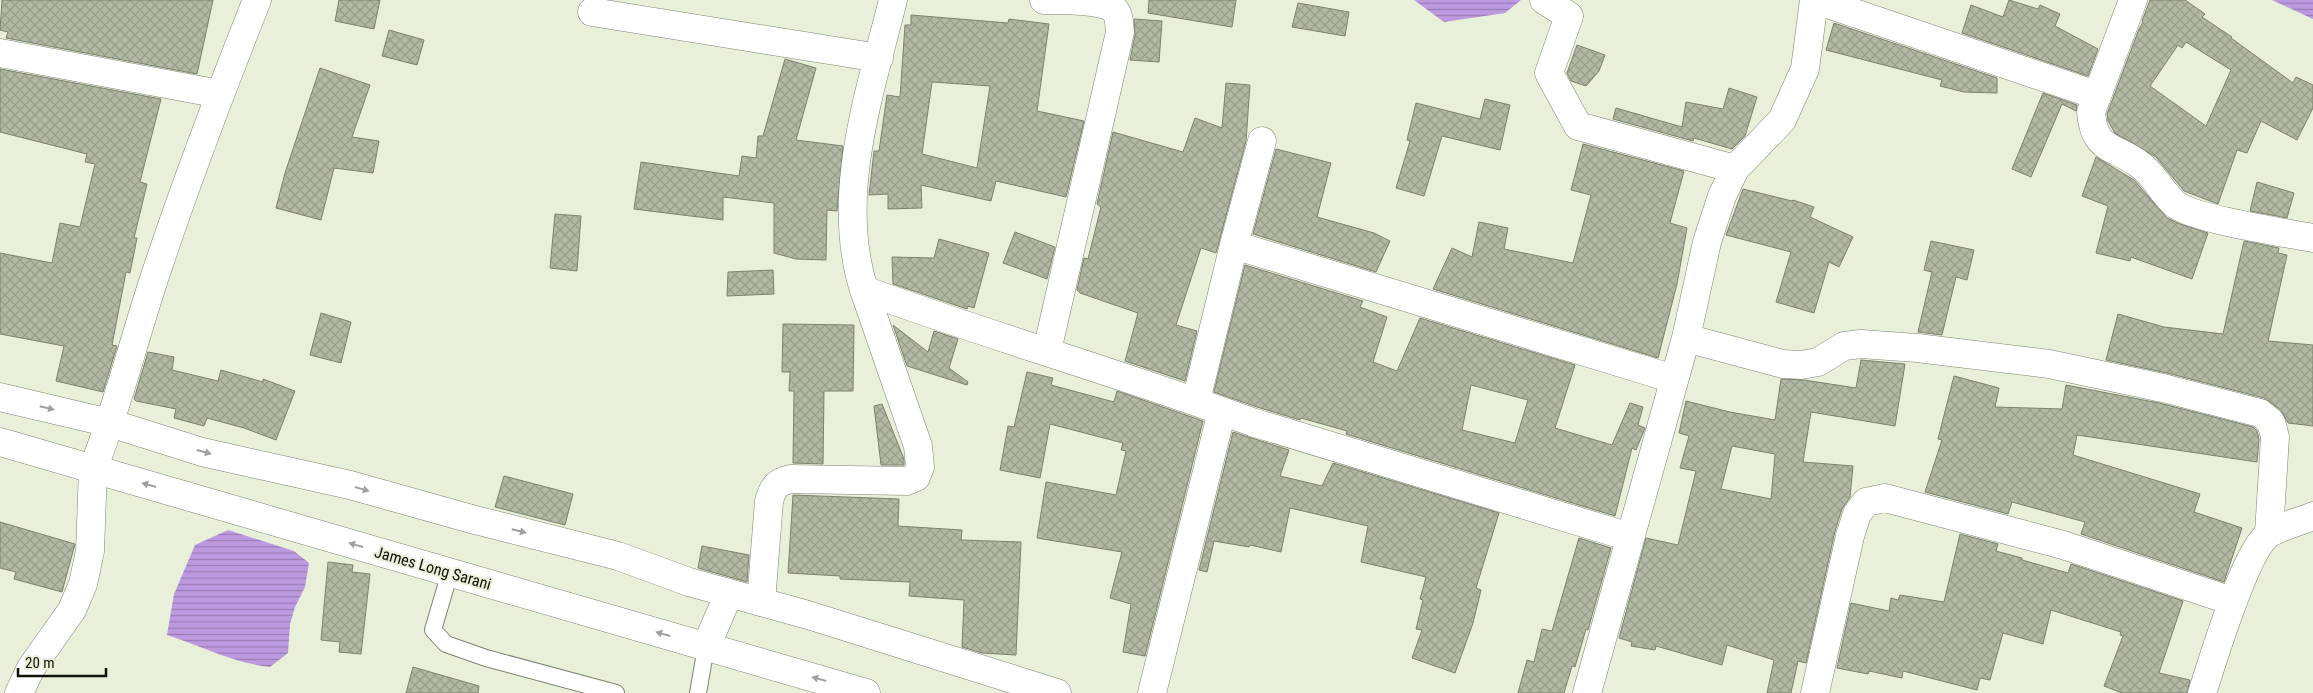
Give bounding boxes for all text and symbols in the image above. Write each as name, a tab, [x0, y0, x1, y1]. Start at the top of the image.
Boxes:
one-way arrow	[40, 404, 55, 412]
one-way arrow	[196, 448, 211, 456]
one-way arrow	[141, 481, 156, 489]
one-way arrow	[355, 485, 370, 493]
one-way arrow	[511, 527, 526, 535]
one-way arrow	[348, 541, 363, 549]
street label: James Long Sarani	[372, 542, 494, 594]
one-way arrow	[655, 630, 670, 638]
scale bar	[18, 646, 105, 678]
text: 20 m	[25, 654, 55, 672]
one-way arrow	[811, 675, 826, 683]

